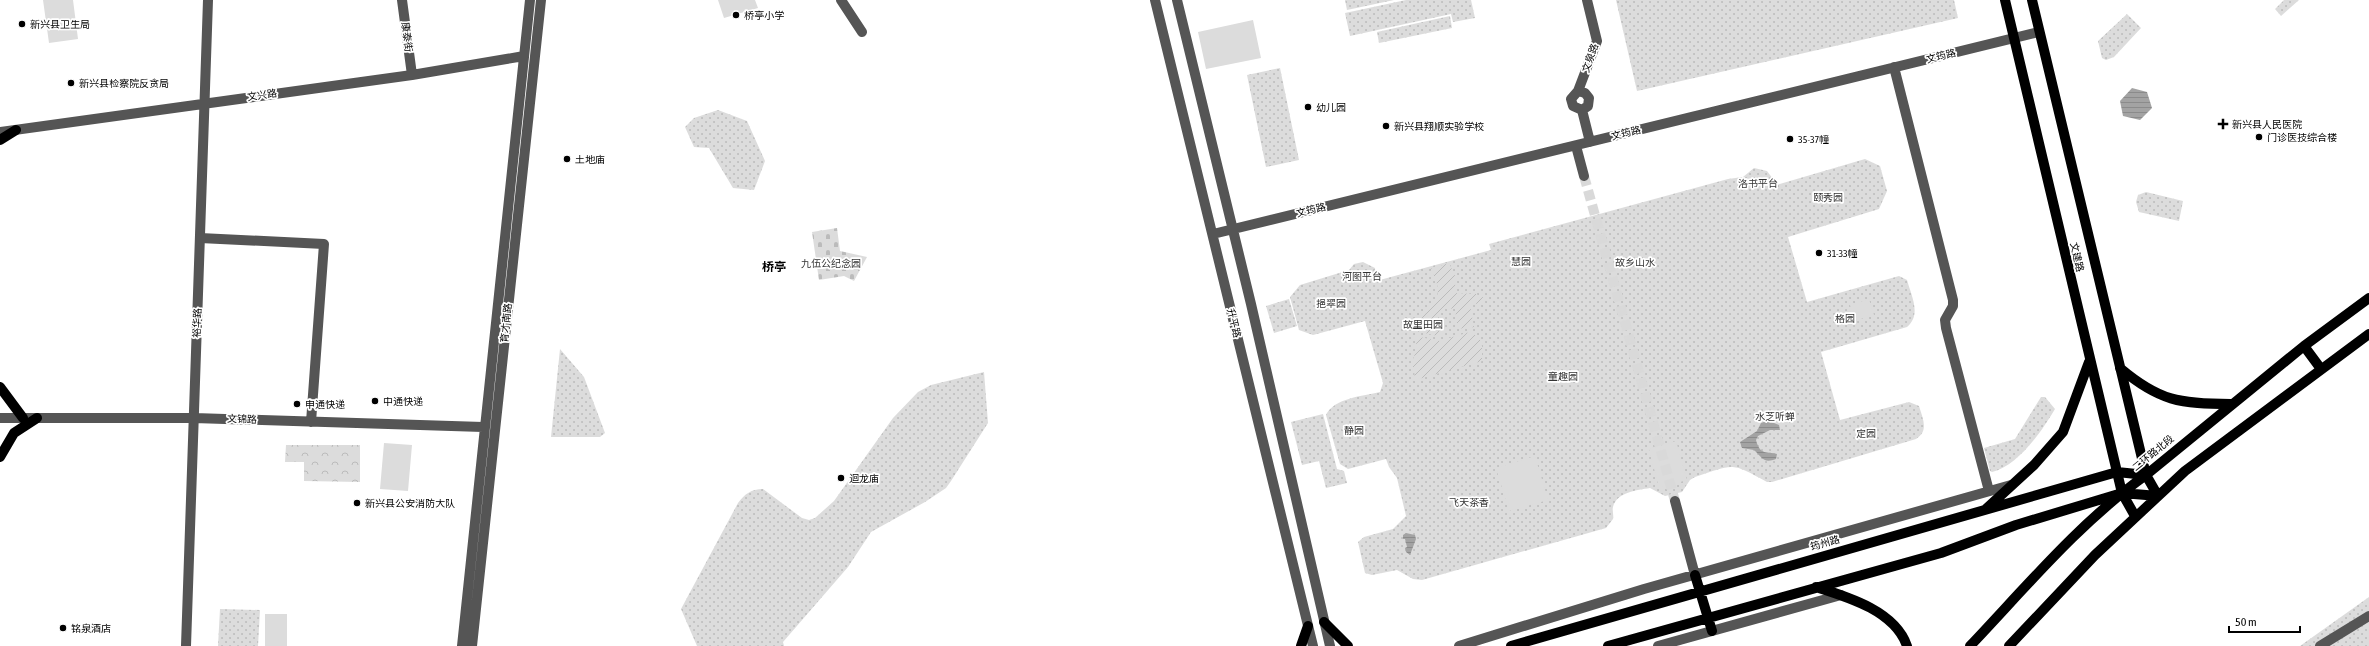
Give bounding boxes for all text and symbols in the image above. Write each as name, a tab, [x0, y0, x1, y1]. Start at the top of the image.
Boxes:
marker: 桥亭小学	[731, 10, 741, 20]
place label: 桥亭小学	[744, 10, 784, 21]
marker: 新兴县卫生局	[17, 19, 27, 29]
place label: 新兴县卫生局	[30, 19, 90, 30]
street label: 康泰街	[400, 21, 414, 53]
street label: 文泉路	[1580, 42, 1600, 74]
street label: 文筠路	[1925, 47, 1957, 65]
marker: 新兴县检察院反贪局	[66, 78, 76, 88]
place label: 新兴县检察院反贪局	[79, 78, 169, 89]
street label: 文兴路	[246, 87, 278, 103]
marker: 幼儿园	[1303, 102, 1313, 112]
place label: 幼儿园	[1316, 102, 1346, 113]
marker: 新兴县人民医院	[2217, 118, 2229, 130]
place label: 新兴县人民医院	[2232, 119, 2302, 130]
marker: 新兴县翔顺实验学校	[1381, 121, 1391, 131]
place label: 新兴县翔顺实验学校	[1394, 121, 1484, 132]
street label: 文筠路	[1610, 124, 1642, 142]
marker: 门诊医技综合楼	[2254, 132, 2264, 142]
place label: 门诊医技综合楼	[2267, 132, 2337, 143]
marker: 35-37幢	[1785, 134, 1795, 144]
place label: 35-37幢	[1798, 134, 1829, 145]
marker: 土地庙	[562, 154, 572, 164]
place label: 土地庙	[575, 154, 605, 165]
park label: 洛书平台	[1738, 178, 1778, 189]
park label: 颐秀园	[1813, 192, 1843, 203]
street label: 文筠路	[1295, 201, 1327, 219]
street label: 文建路	[2068, 241, 2086, 273]
marker: 31-33幢	[1814, 248, 1824, 258]
place label: 31-33幢	[1827, 248, 1858, 259]
park label: 慧园	[1511, 256, 1531, 267]
park label: 故乡山水	[1615, 257, 1655, 268]
park label: 九伍公纪念园	[801, 258, 861, 269]
district label: 桥亭	[762, 260, 786, 274]
park label: 河图平台	[1342, 271, 1382, 282]
park label: 挹翠园	[1316, 298, 1346, 309]
street label: 育才南路	[498, 303, 514, 343]
street label: 升平路	[1225, 307, 1243, 339]
street label: 裕华路	[191, 308, 203, 338]
park label: 格园	[1835, 313, 1855, 324]
park label: 故里田园	[1403, 319, 1443, 330]
park label: 童趣园	[1548, 371, 1578, 382]
marker: 中通快递	[370, 396, 380, 406]
place label: 中通快递	[383, 396, 423, 407]
marker: 申通快递	[292, 399, 302, 409]
place label: 申通快递	[305, 399, 345, 410]
park label: 水芝听蝉	[1755, 411, 1795, 422]
street label: 文锦路	[227, 413, 257, 425]
park label: 静园	[1344, 425, 1364, 436]
park label: 定园	[1856, 428, 1876, 439]
street label: 二环路北段	[2130, 433, 2176, 473]
marker: 迴龙庙	[836, 473, 846, 483]
place label: 迴龙庙	[849, 473, 879, 484]
park label: 飞天茶香	[1449, 497, 1489, 508]
marker: 新兴县公安消防大队	[352, 498, 362, 508]
place label: 新兴县公安消防大队	[365, 498, 455, 509]
street label: 筠州路	[1809, 534, 1841, 552]
scale bar	[2229, 608, 2300, 634]
text: 50 m	[2235, 615, 2257, 629]
marker: 铭泉酒店	[58, 623, 68, 633]
place label: 铭泉酒店	[71, 623, 111, 634]

